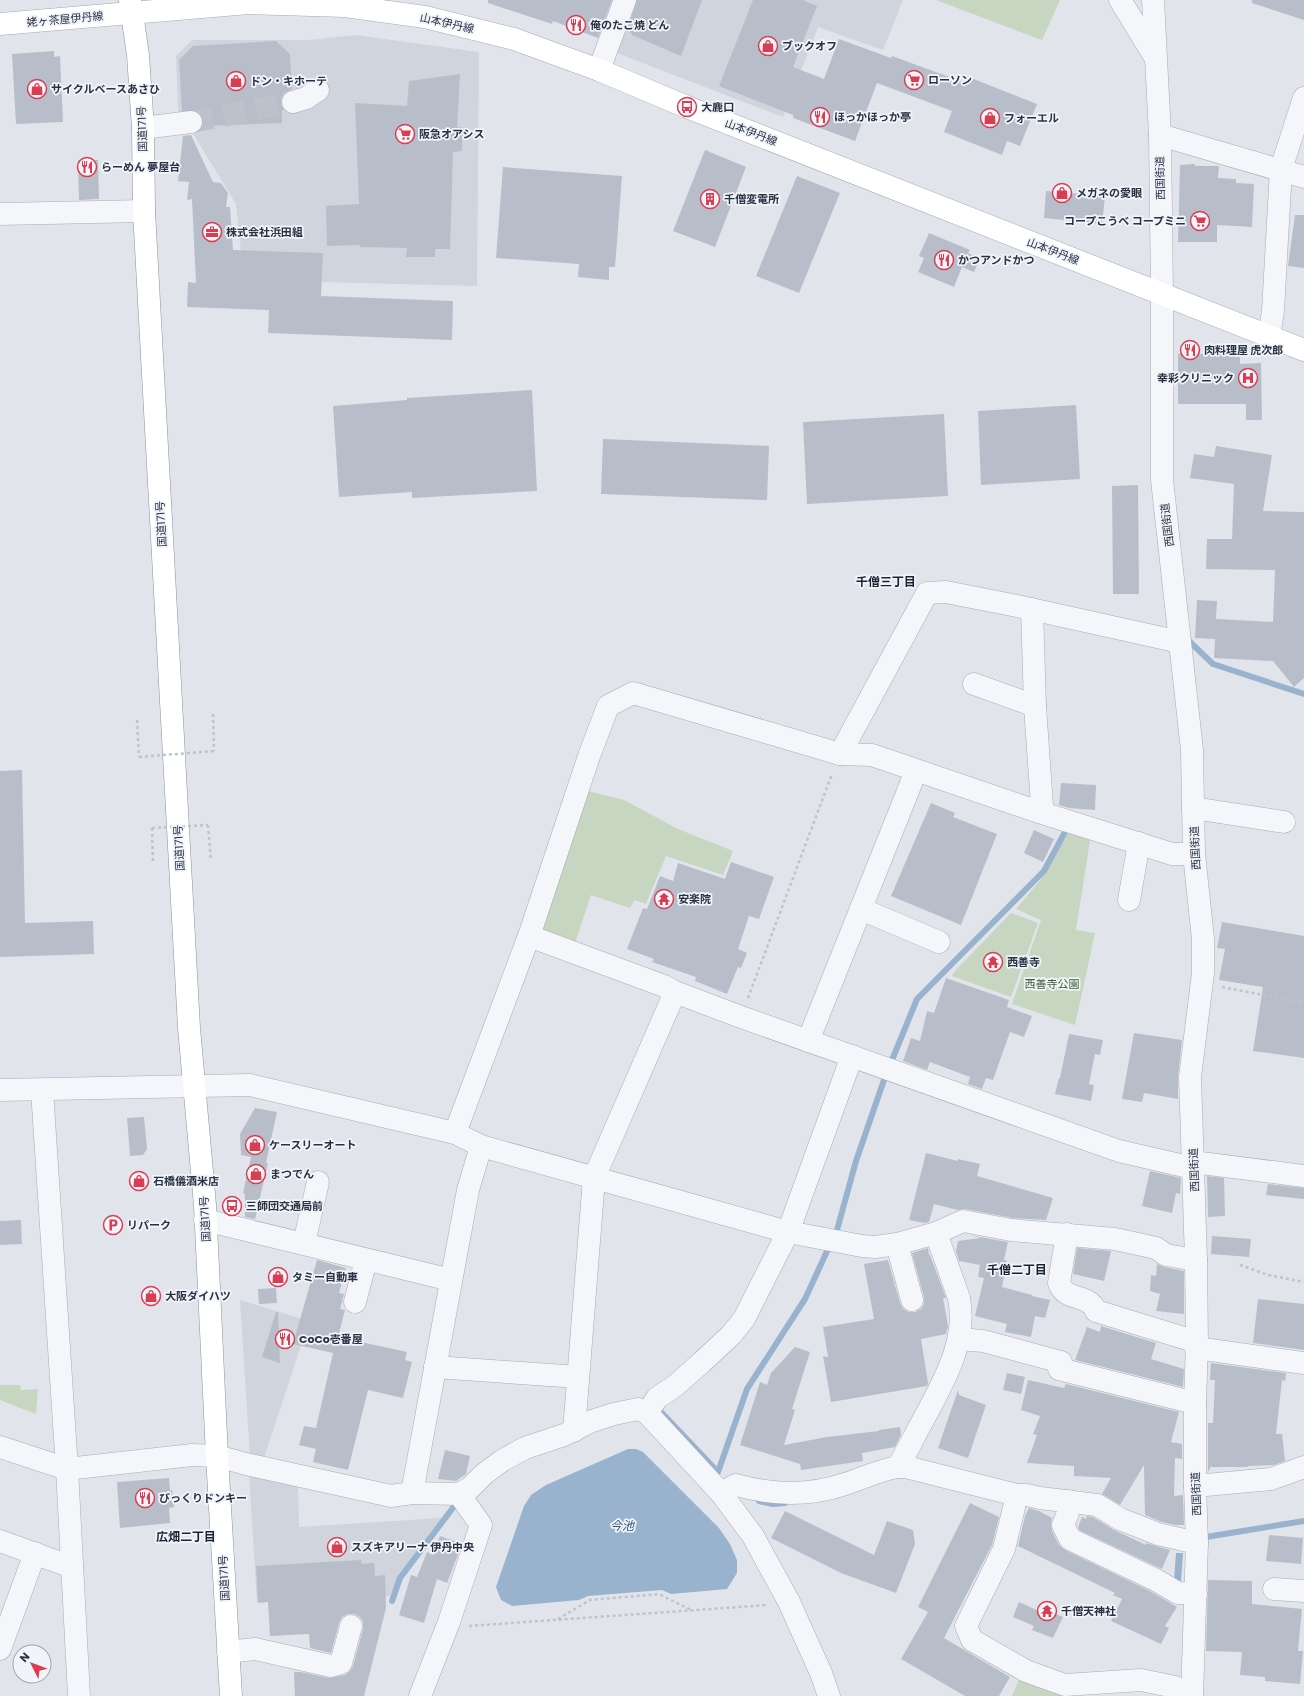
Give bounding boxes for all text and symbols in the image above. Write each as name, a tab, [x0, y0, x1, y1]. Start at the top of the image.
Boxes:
street label: 姥ヶ茶屋伊丹線	[26, 8, 104, 30]
street label: 山本伊丹線	[418, 9, 476, 37]
restaurant icon: 俺のたこ焼 どん	[565, 14, 587, 36]
place label: 俺のたこ焼 どん	[590, 17, 669, 33]
shop icon: ブックオフ	[757, 35, 779, 57]
place label: ブックオフ	[782, 38, 837, 54]
supermarket icon: ローソン	[903, 69, 925, 91]
shop icon: ドン・キホーテ	[225, 70, 247, 92]
place label: ローソン	[928, 72, 972, 88]
place label: ドン・キホーテ	[250, 73, 327, 89]
shop icon: サイクルベースあさひ	[26, 78, 48, 100]
place label: サイクルベースあさひ	[51, 81, 160, 97]
bus stop icon: 大鹿口	[676, 96, 698, 118]
place label: 大鹿口	[701, 99, 734, 115]
street label: 国道171号	[133, 106, 151, 152]
restaurant icon: ほっかほっか亭	[809, 106, 831, 128]
shop icon: フォーエル	[979, 107, 1001, 129]
place label: ほっかほっか亭	[834, 109, 911, 125]
place label: フォーエル	[1004, 110, 1059, 126]
street label: 山本伊丹線	[722, 115, 780, 149]
supermarket icon: 阪急オアシス	[394, 123, 416, 145]
place label: 阪急オアシス	[419, 126, 485, 142]
restaurant icon: らーめん 夢屋台	[76, 156, 98, 178]
street label: 西国街道	[1152, 156, 1168, 200]
place label: らーめん 夢屋台	[101, 159, 180, 175]
shop icon: メガネの愛眼	[1051, 182, 1073, 204]
place label: メガネの愛眼	[1076, 185, 1142, 201]
building icon: 千僧変電所	[699, 188, 721, 210]
place label: 千僧変電所	[724, 191, 779, 207]
supermarket icon: コープこうべ コープミニ	[1189, 210, 1211, 232]
place label: コープこうべ コープミニ	[1064, 213, 1186, 229]
office icon: 株式会社浜田組	[201, 221, 223, 243]
place label: 株式会社浜田組	[226, 224, 303, 240]
street label: 山本伊丹線	[1024, 234, 1082, 268]
restaurant icon: かつアンドかつ	[933, 249, 955, 271]
place label: かつアンドかつ	[958, 252, 1035, 268]
restaurant icon: 肉料理屋 虎次郎	[1179, 339, 1201, 361]
place label: 肉料理屋 虎次郎	[1204, 342, 1283, 358]
hospital icon: 幸彩クリニック	[1237, 367, 1259, 389]
place label: 幸彩クリニック	[1157, 370, 1234, 386]
street label: 国道171号	[152, 501, 170, 547]
street label: 西国街道	[1156, 502, 1178, 548]
district label: 千僧三丁目	[856, 573, 916, 590]
street label: 国道171号	[170, 825, 188, 871]
street label: 西国街道	[1186, 826, 1204, 870]
temple icon: 安楽院	[653, 888, 675, 910]
place label: 安楽院	[678, 891, 711, 907]
temple icon: 西善寺	[982, 951, 1004, 973]
place label: 西善寺	[1007, 954, 1040, 970]
park label: 西善寺公園	[1025, 976, 1080, 992]
shop icon: ケースリーオート	[244, 1134, 266, 1156]
place label: ケースリーオート	[269, 1137, 356, 1153]
street label: 西国街道	[1185, 1148, 1203, 1192]
shop icon: まつでん	[245, 1163, 267, 1185]
place label: まつでん	[270, 1166, 314, 1182]
shop icon: 石橋儀酒米店	[128, 1170, 150, 1192]
place label: 石橋儀酒米店	[153, 1173, 219, 1189]
bus stop icon: 三師団交通局前	[221, 1195, 243, 1217]
street label: 国道171号	[196, 1196, 214, 1242]
place label: 三師団交通局前	[246, 1198, 323, 1214]
parking icon: リパーク	[102, 1214, 124, 1236]
place label: リパーク	[127, 1217, 171, 1233]
district label: 千僧二丁目	[987, 1261, 1047, 1278]
shop icon: タミー自動車	[267, 1266, 289, 1288]
place label: タミー自動車	[292, 1269, 358, 1285]
shop icon: 大阪ダイハツ	[140, 1285, 162, 1307]
place label: 大阪ダイハツ	[165, 1288, 231, 1304]
restaurant icon: CoCo壱番屋	[274, 1328, 296, 1350]
place label: CoCo壱番屋	[299, 1331, 363, 1347]
street label: 西国街道	[1187, 1472, 1205, 1516]
restaurant icon: びっくりドンキー	[134, 1487, 156, 1509]
place label: びっくりドンキー	[159, 1490, 247, 1506]
water label: 今池	[610, 1517, 635, 1534]
district label: 広畑二丁目	[156, 1528, 216, 1545]
shop icon: スズキアリーナ 伊丹中央	[326, 1536, 348, 1558]
place label: スズキアリーナ 伊丹中央	[351, 1539, 474, 1555]
street label: 国道171号	[215, 1555, 233, 1601]
temple icon: 千僧天神社	[1036, 1600, 1058, 1622]
place label: 千僧天神社	[1061, 1603, 1116, 1619]
north arrow	[12, 1644, 52, 1684]
text: N	[16, 1649, 33, 1666]

